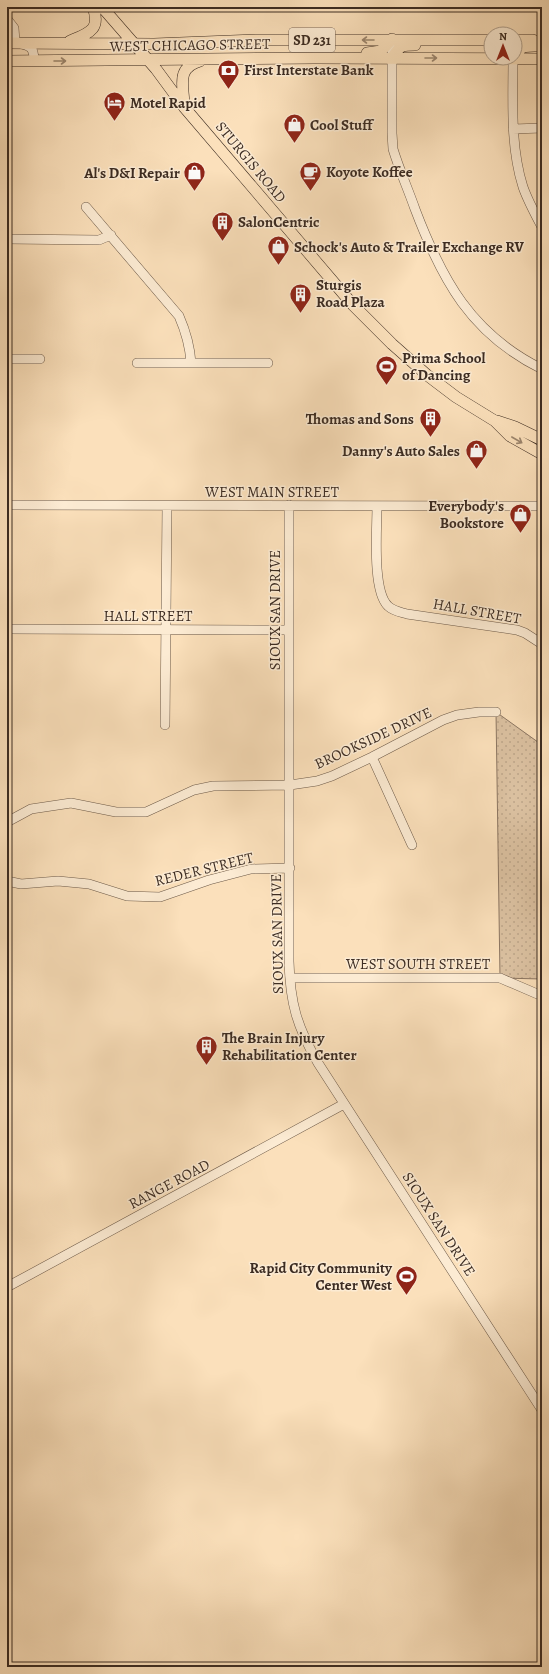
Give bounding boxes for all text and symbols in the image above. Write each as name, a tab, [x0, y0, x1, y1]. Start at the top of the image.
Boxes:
north arrow	[483, 26, 523, 66]
road number: SD 231	[289, 28, 335, 52]
text: N	[499, 29, 507, 44]
street label: WEST CHICAGO STREET	[109, 34, 271, 56]
one-way arrow	[362, 36, 375, 44]
one-way arrow	[424, 54, 437, 62]
one-way arrow	[53, 57, 66, 65]
bank icon: First Interstate Bank	[215, 57, 241, 90]
place label: First Interstate Bank	[244, 60, 374, 80]
hotel icon: Motel Rapid	[101, 90, 127, 123]
place label: Motel Rapid	[130, 93, 207, 113]
shop icon: Cool Stuff	[281, 112, 307, 145]
place label: Cool Stuff	[310, 115, 374, 135]
street label: STURGIS ROAD	[211, 117, 291, 207]
cafe icon: Koyote Koffee	[298, 159, 324, 192]
shop icon: Al's D&I Repair	[182, 160, 208, 193]
place label: Koyote Koffee	[326, 162, 413, 182]
place label: Al's D&I Repair	[83, 163, 180, 183]
building icon: SalonCentric	[210, 209, 236, 242]
place label: SalonCentric	[238, 212, 320, 232]
shop icon: Schock's Auto & Trailer Exchange RV	[266, 234, 292, 267]
place label: Schock's Auto & Trailer Exchange RV	[294, 237, 524, 257]
place label: Sturgis Road Plaza	[316, 275, 386, 312]
building icon: Sturgis Road Plaza	[288, 281, 314, 314]
place label: Prima School of Dancing	[402, 348, 485, 385]
sports icon: Prima School of Dancing	[373, 354, 399, 387]
building icon: Thomas and Sons	[417, 406, 443, 439]
place label: Thomas and Sons	[306, 409, 414, 429]
one-way arrow	[511, 436, 523, 444]
shop icon: Danny's Auto Sales	[463, 438, 489, 471]
place label: Danny's Auto Sales	[342, 441, 460, 461]
street label: WEST MAIN STREET	[204, 482, 340, 502]
place label: Everybody's Bookstore	[428, 496, 504, 533]
shop icon: Everybody's Bookstore	[507, 502, 533, 535]
street label: SIOUX SAN DRIVE	[265, 550, 285, 670]
street label: HALL STREET	[431, 593, 523, 629]
street label: HALL STREET	[103, 606, 193, 626]
street label: BROOKSIDE DRIVE	[311, 702, 435, 774]
street label: REDER STREET	[153, 847, 256, 891]
street label: SIOUX SAN DRIVE	[266, 874, 288, 994]
street label: WEST SOUTH STREET	[345, 954, 491, 974]
place label: The Brain Injury Rehabilitation Center	[222, 1028, 357, 1065]
building icon: The Brain Injury Rehabilitation Center	[193, 1034, 219, 1067]
street label: RANGE ROAD	[125, 1154, 213, 1214]
street label: SIOUX SAN DRIVE	[398, 1168, 480, 1280]
place label: Rapid City Community Center West	[249, 1258, 393, 1295]
sports icon: Rapid City Community Center West	[394, 1264, 420, 1297]

